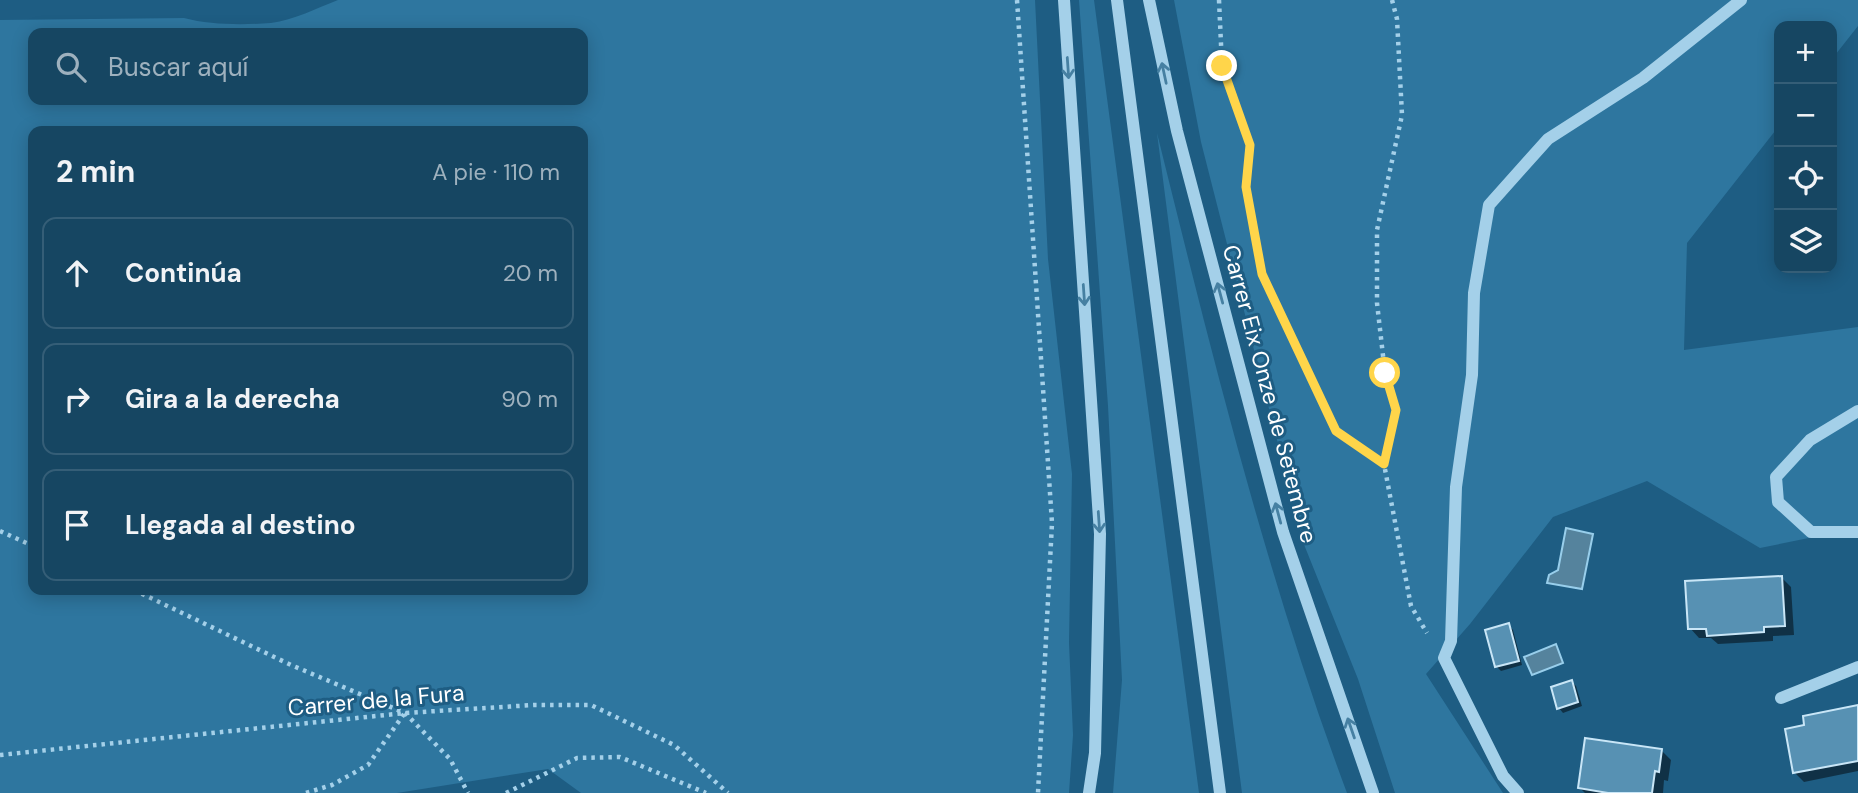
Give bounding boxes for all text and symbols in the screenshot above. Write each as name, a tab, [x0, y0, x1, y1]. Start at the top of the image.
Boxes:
map controls	[1774, 21, 1837, 273]
button: +	[1774, 21, 1837, 84]
search box	[28, 28, 588, 105]
icon: search	[52, 48, 90, 86]
text: Buscar aquí	[108, 50, 248, 84]
route end	[1206, 50, 1237, 81]
one-way arrow	[1062, 56, 1075, 79]
one-way arrow	[1157, 62, 1170, 84]
button: −	[1774, 84, 1837, 147]
button: locate	[1774, 147, 1837, 210]
text: 2 min	[56, 152, 135, 191]
text: A pie · 110 m	[432, 157, 560, 187]
button: layers	[1774, 210, 1837, 273]
street label: Carrer Eix Onze de Setembre	[1216, 242, 1324, 546]
icon: ahead	[58, 254, 96, 292]
text: Continúa	[125, 256, 242, 290]
text: 20 m	[503, 258, 558, 288]
one-way arrow	[1213, 282, 1226, 305]
one-way arrow	[1078, 283, 1091, 306]
route start	[1369, 357, 1400, 388]
icon: right	[58, 380, 96, 418]
text: Gira a la derecha	[125, 382, 340, 416]
text: 90 m	[501, 384, 558, 414]
one-way arrow	[1271, 502, 1284, 525]
icon: arrive	[58, 506, 96, 544]
text: Llegada al destino	[125, 508, 356, 542]
one-way arrow	[1093, 510, 1106, 533]
street label: Carrer de la Fura	[286, 677, 466, 723]
one-way arrow	[1344, 718, 1356, 740]

